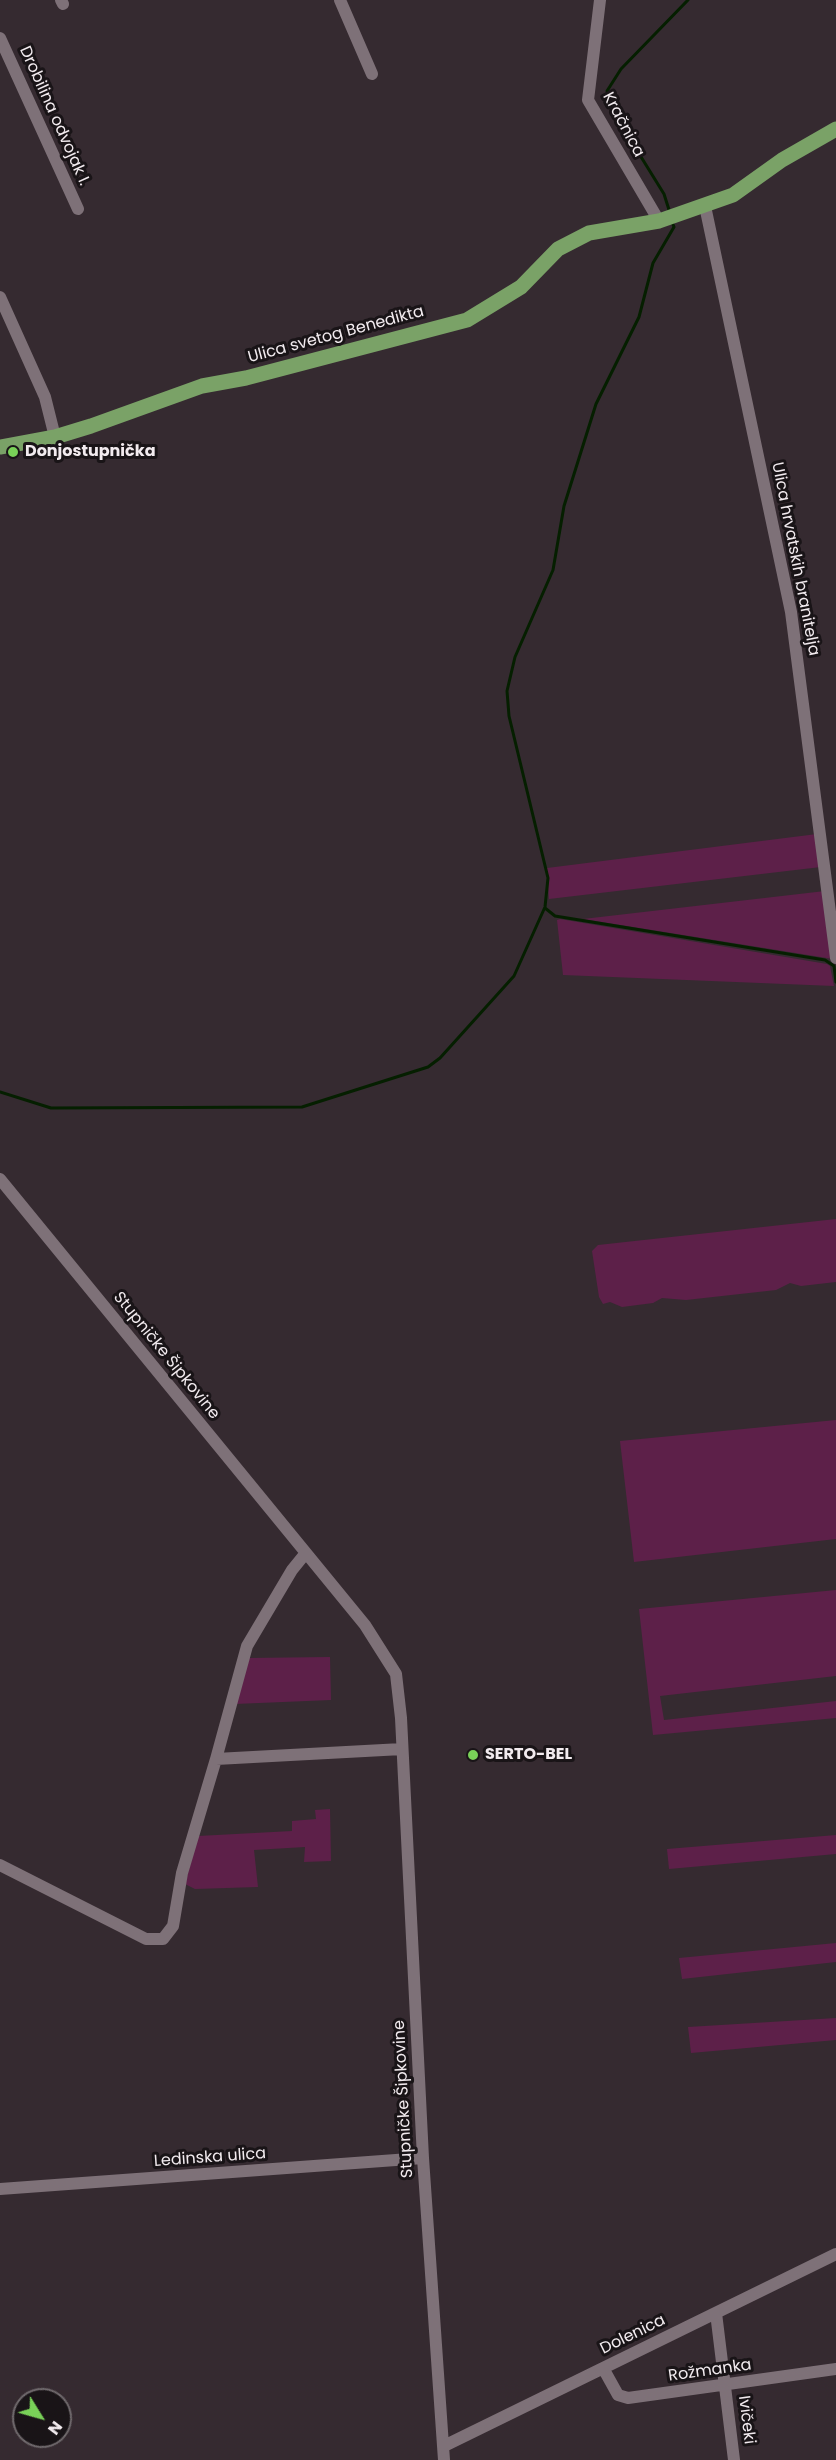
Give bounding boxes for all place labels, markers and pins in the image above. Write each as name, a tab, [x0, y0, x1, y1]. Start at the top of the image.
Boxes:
place label: Donjostupnička	[25, 442, 156, 462]
marker: Donjostupnička	[6, 445, 20, 459]
place label: SERTO-BEL	[485, 1745, 572, 1765]
marker: SERTO-BEL	[466, 1748, 480, 1762]

